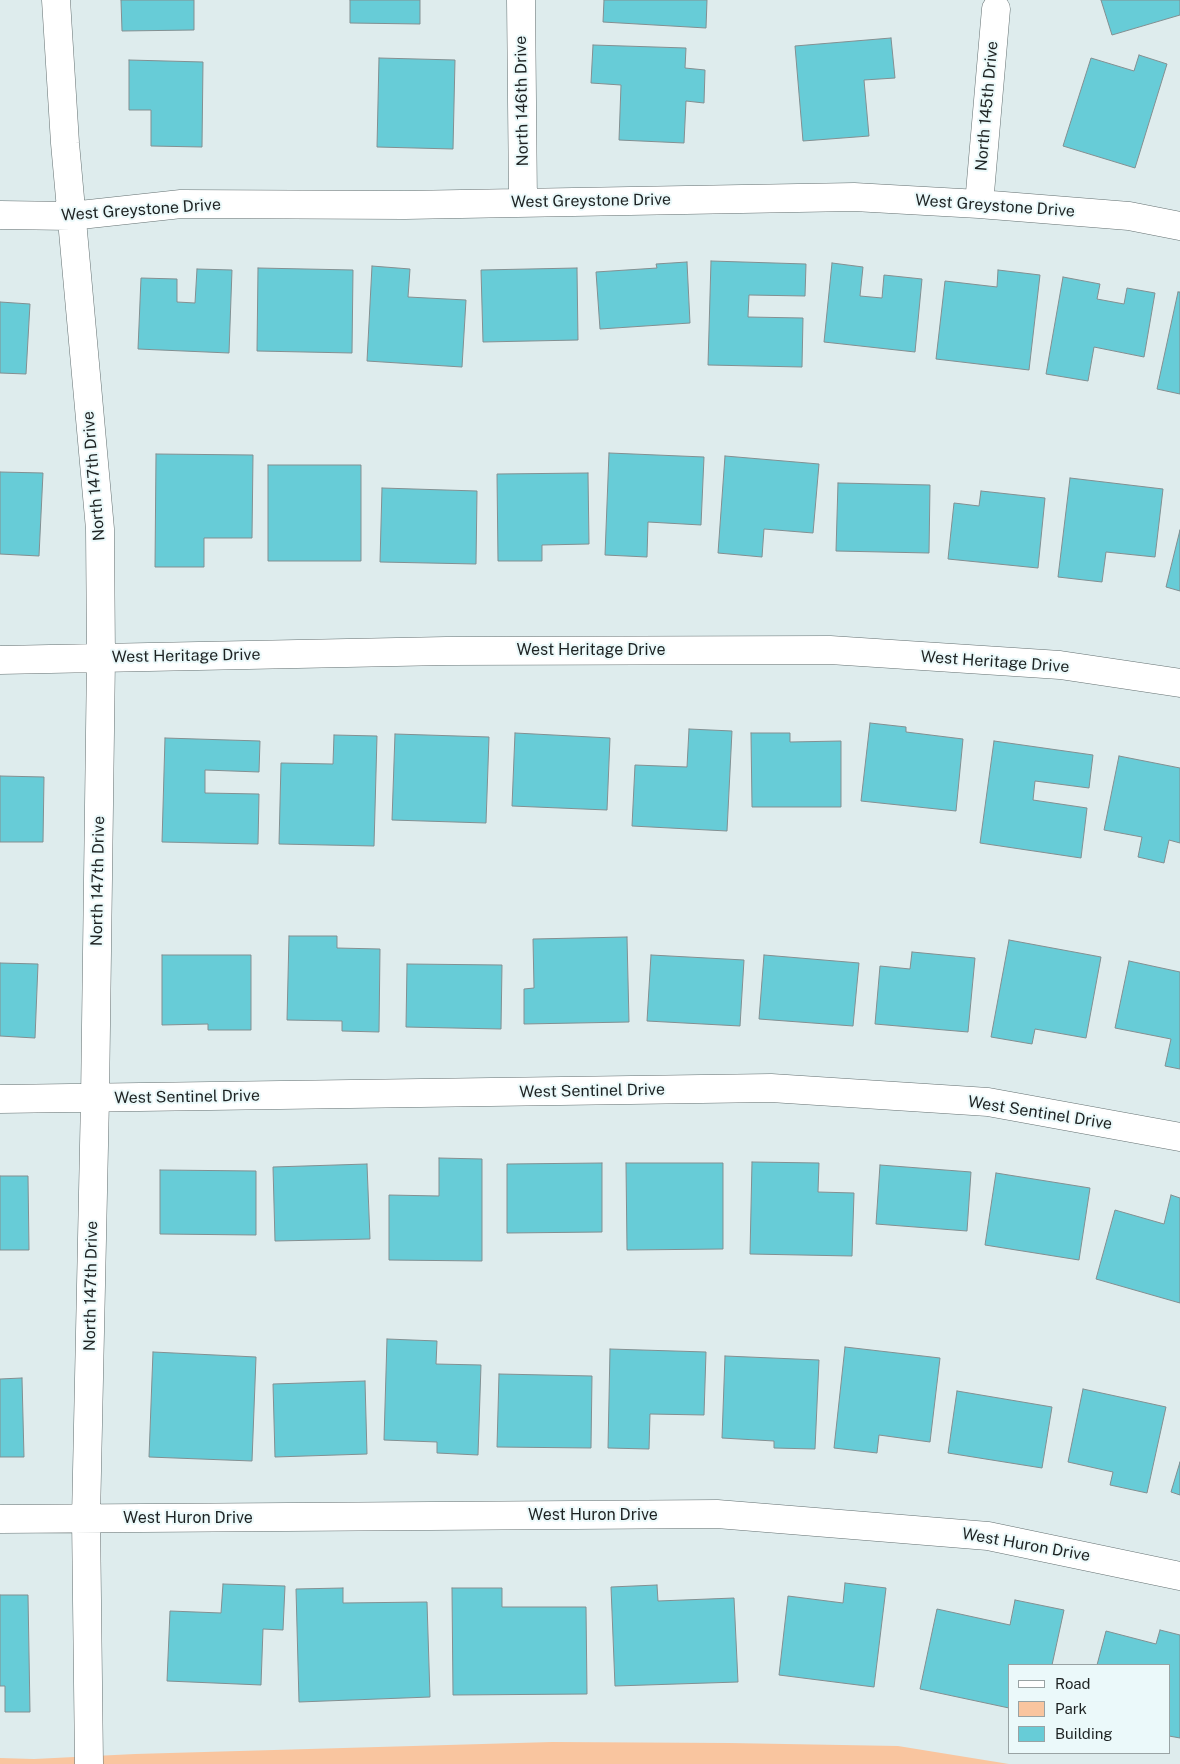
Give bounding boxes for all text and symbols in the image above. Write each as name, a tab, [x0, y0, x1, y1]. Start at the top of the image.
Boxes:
street label: North 146th Drive	[511, 36, 533, 166]
street label: North 145th Drive	[972, 40, 1002, 172]
street label: West Greystone Drive	[511, 190, 671, 212]
street label: West Greystone Drive	[914, 191, 1076, 221]
street label: West Greystone Drive	[60, 195, 222, 225]
street label: North 147th Drive	[79, 410, 109, 542]
street label: West Heritage Drive	[517, 640, 665, 660]
street label: West Heritage Drive	[111, 645, 261, 667]
street label: West Heritage Drive	[920, 647, 1070, 677]
street label: North 147th Drive	[87, 816, 109, 946]
street label: West Sentinel Drive	[519, 1080, 665, 1102]
street label: West Sentinel Drive	[114, 1086, 260, 1108]
street label: West Sentinel Drive	[966, 1092, 1114, 1134]
street label: North 147th Drive	[80, 1221, 102, 1351]
street label: West Huron Drive	[528, 1505, 658, 1525]
street label: West Huron Drive	[123, 1508, 253, 1528]
street label: West Huron Drive	[960, 1524, 1092, 1566]
legend	[1008, 1664, 1170, 1754]
text: Road	[1055, 1675, 1091, 1692]
text: Park	[1055, 1700, 1087, 1717]
text: Building	[1055, 1725, 1113, 1742]

